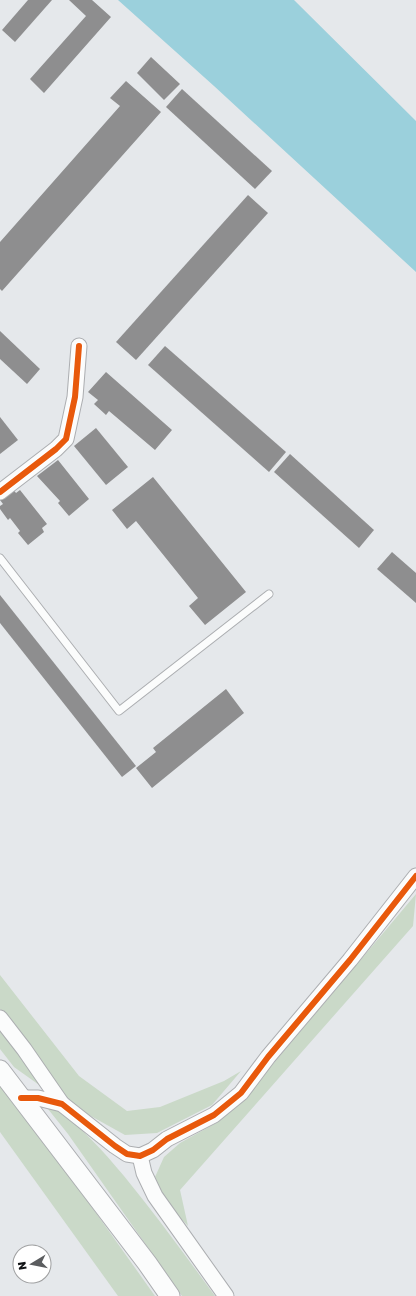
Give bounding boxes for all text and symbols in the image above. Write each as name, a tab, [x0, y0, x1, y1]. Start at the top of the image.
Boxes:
north arrow	[12, 1244, 52, 1284]
text: N	[15, 1261, 29, 1271]

